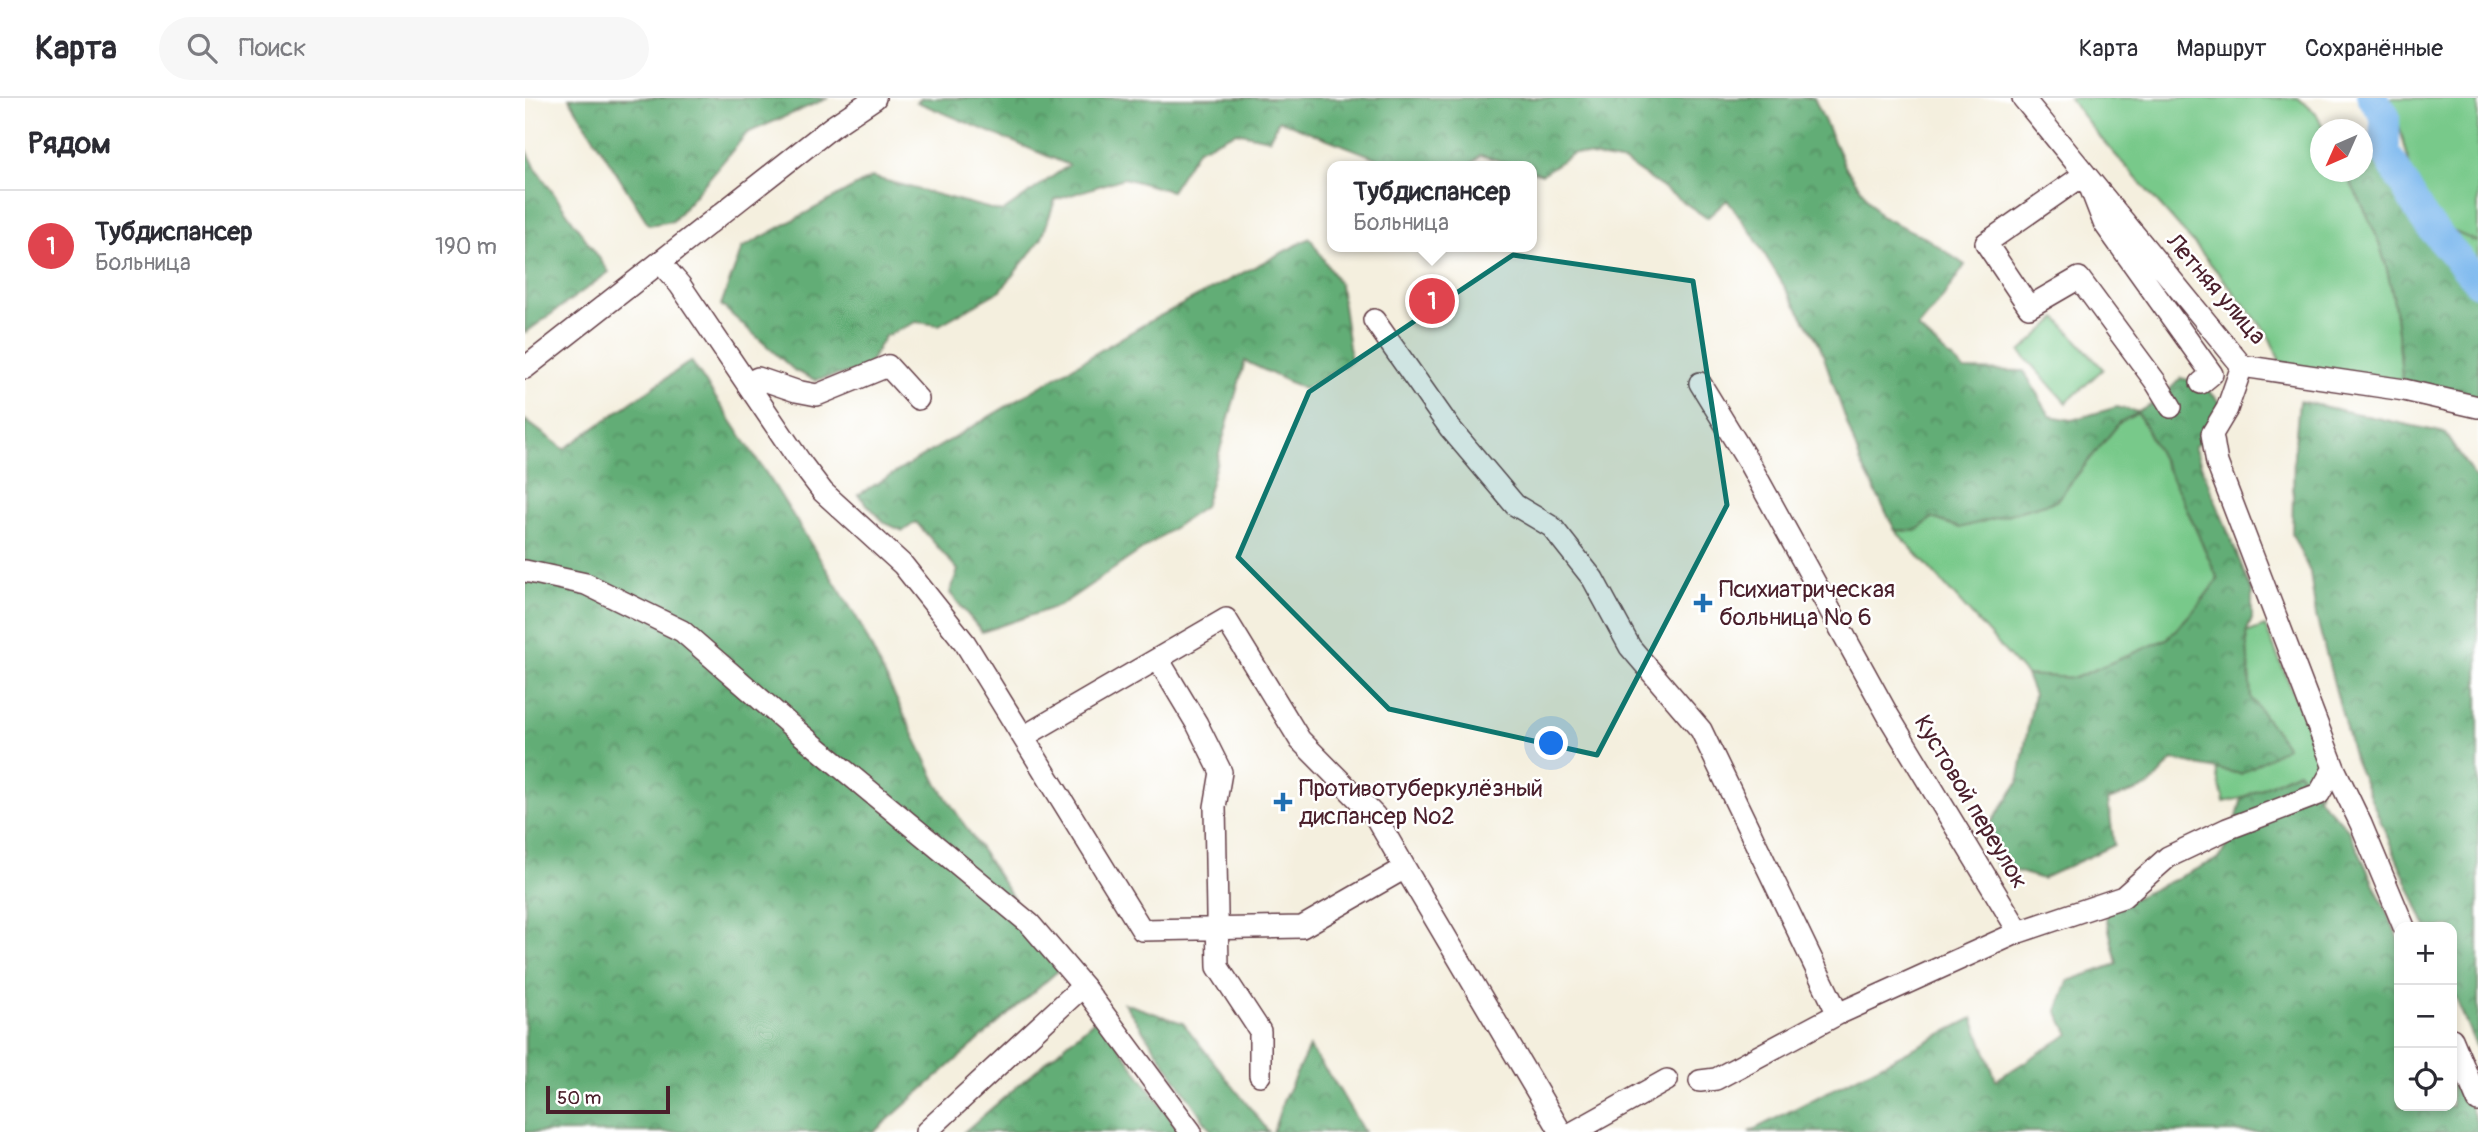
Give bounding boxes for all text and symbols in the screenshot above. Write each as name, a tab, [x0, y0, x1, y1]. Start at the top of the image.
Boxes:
search box	[159, 17, 649, 80]
text: Карта	[35, 28, 117, 69]
icon: search	[183, 29, 221, 67]
text: Поиск	[239, 32, 307, 64]
text: Карта	[2079, 34, 2138, 63]
text: Маршрут	[2176, 34, 2267, 63]
text: Сохранённые	[2305, 34, 2443, 63]
north arrow	[2310, 119, 2373, 182]
text: Рядом	[28, 125, 111, 162]
popup	[1327, 161, 1537, 252]
text: Тубдиспансер	[1353, 176, 1511, 208]
text: Больница	[1353, 208, 1449, 237]
text: Тубдиспансер	[95, 216, 252, 248]
street label: Летняя улица	[2159, 227, 2272, 350]
text: 1	[47, 232, 56, 261]
text: 190 m	[435, 232, 497, 261]
text: Больница	[95, 248, 191, 277]
pin: 1	[1409, 275, 1455, 327]
place label: Психиатрическая больница № 6	[1719, 575, 1895, 632]
marker: Психиатрическая больница № 6	[1693, 593, 1713, 613]
street label: Кустовой переулок	[1908, 710, 2034, 894]
your location	[1534, 726, 1568, 760]
place label: Противотуберкулёзный диспансер №2	[1299, 774, 1543, 831]
marker: Противотуберкулёзный диспансер №2	[1273, 792, 1293, 812]
map controls	[2394, 922, 2457, 1111]
button: +	[2394, 922, 2457, 985]
button: −	[2394, 985, 2457, 1048]
button: locate	[2394, 1048, 2457, 1111]
scale bar	[546, 1083, 670, 1115]
text: 50 m	[557, 1086, 601, 1110]

